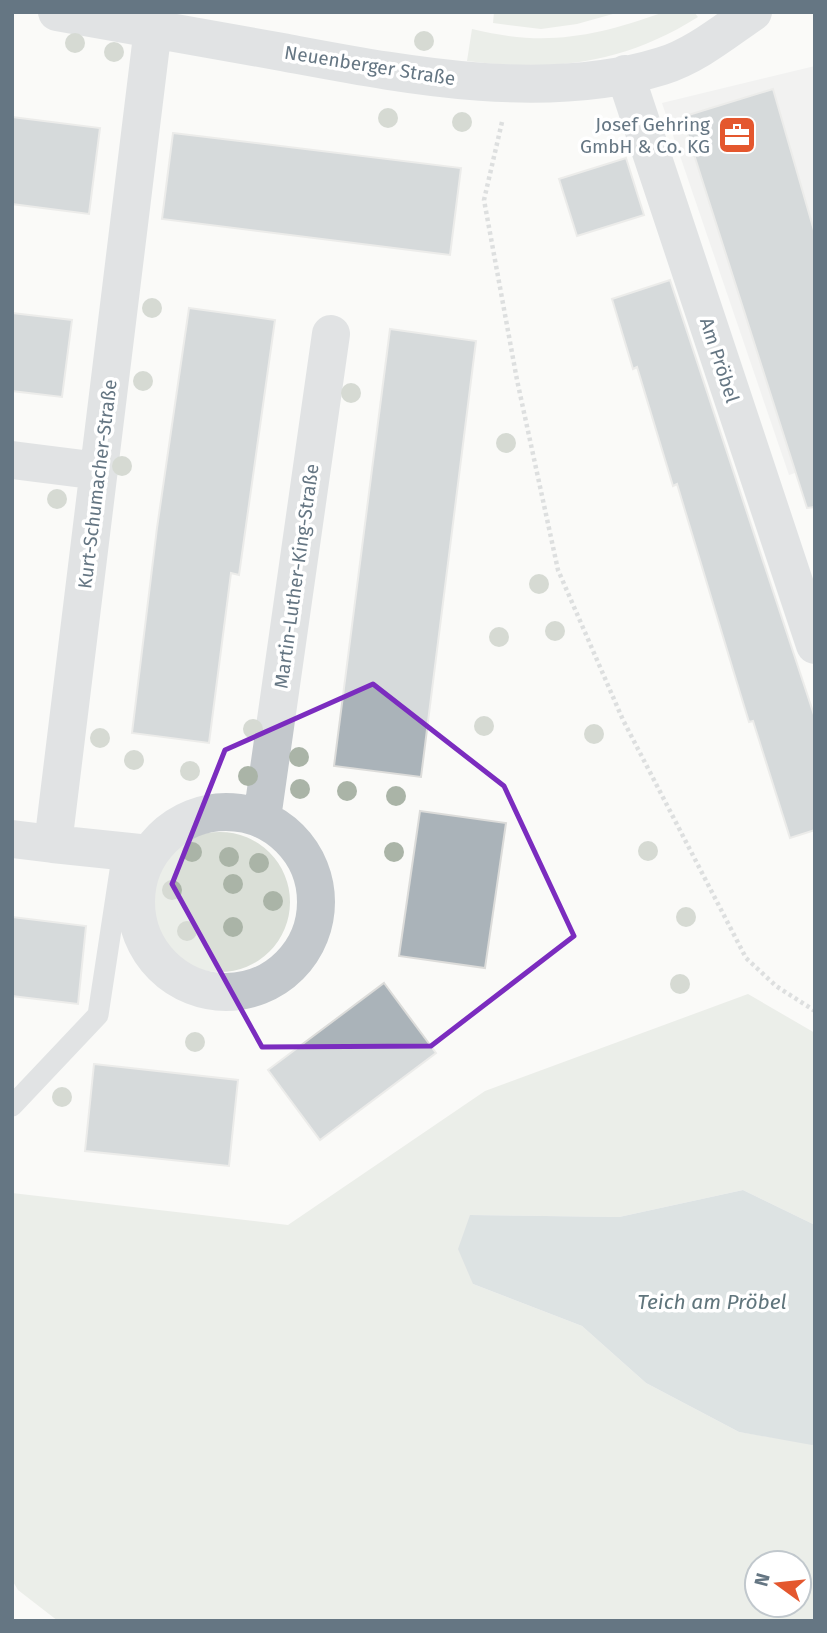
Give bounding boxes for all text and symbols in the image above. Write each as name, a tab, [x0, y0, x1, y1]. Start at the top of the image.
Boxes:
street label: Neuenberger Straße	[283, 41, 457, 90]
place label: Josef Gehring GmbH & Co. KG	[580, 113, 710, 158]
office icon: Josef Gehring GmbH & Co. KG	[716, 114, 758, 156]
street label: Am Pröbel	[695, 315, 744, 406]
street label: Kurt-Schumacher-Straße	[73, 378, 122, 590]
street label: Martin-Luther-King-Straße	[269, 462, 324, 690]
water label: Teich am Pröbel	[637, 1289, 787, 1315]
north arrow	[743, 1549, 813, 1619]
text: N	[749, 1571, 775, 1589]

